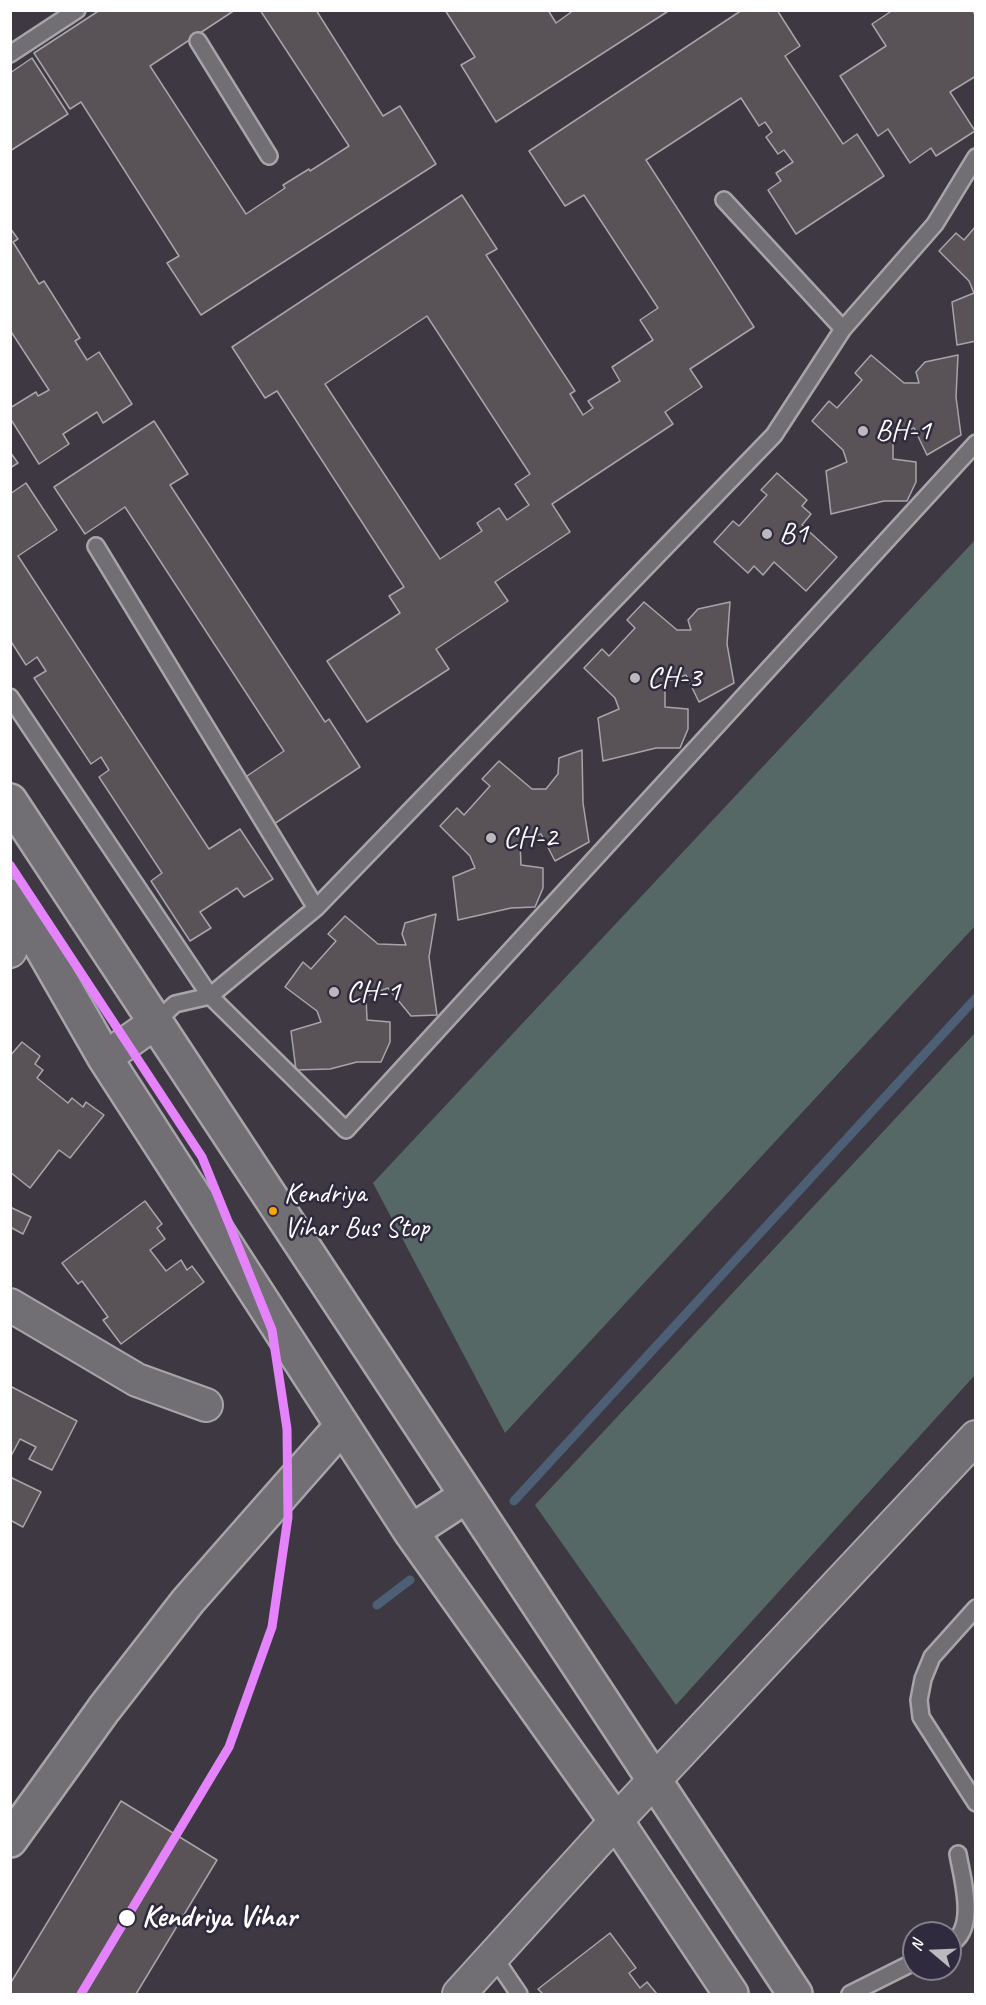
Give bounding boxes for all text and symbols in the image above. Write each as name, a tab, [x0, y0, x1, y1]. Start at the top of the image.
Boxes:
place label: BH-1	[875, 413, 931, 449]
marker: BH-1	[856, 424, 870, 438]
place label: B1	[779, 516, 808, 552]
marker: B1	[760, 527, 774, 541]
place label: CH-3	[647, 660, 701, 696]
marker: CH-3	[628, 671, 642, 685]
place label: CH-2	[503, 820, 557, 856]
marker: CH-2	[484, 831, 498, 845]
place label: CH-1	[346, 974, 400, 1010]
marker: CH-1	[327, 985, 341, 999]
place label: Kendriya Vihar Bus Stop	[284, 1178, 429, 1244]
marker: Kendriya Vihar Bus Stop	[267, 1205, 279, 1217]
place label: Kendriya Vihar	[142, 1900, 296, 1936]
marker: Kendriya Vihar	[117, 1908, 137, 1928]
north arrow	[902, 1921, 962, 1981]
text: N	[906, 1938, 928, 1954]

